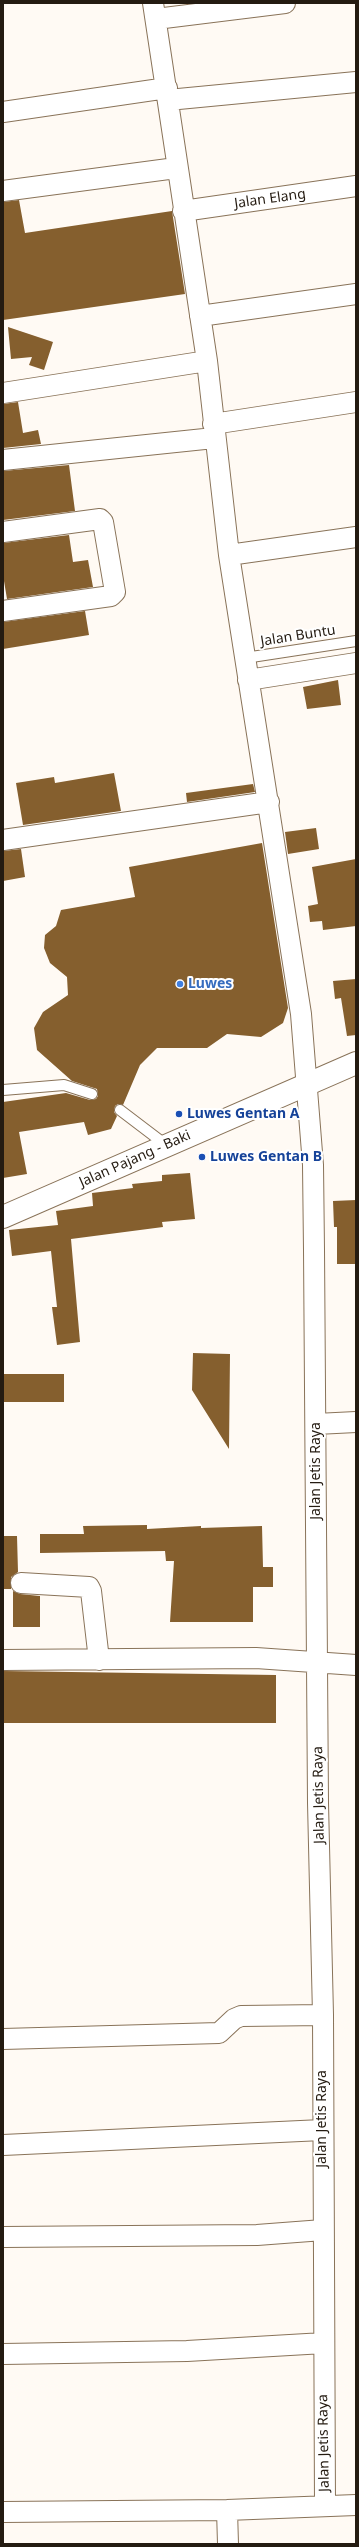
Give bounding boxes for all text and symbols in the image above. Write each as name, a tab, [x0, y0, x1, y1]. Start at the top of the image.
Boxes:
street label: Jalan Elang	[233, 186, 307, 212]
street label: Jalan Buntu	[259, 622, 337, 650]
place label: Luwes	[188, 976, 232, 992]
marker: Luwes	[175, 979, 185, 989]
place label: Luwes Gentan A	[187, 1106, 299, 1122]
marker: Luwes Gentan A	[174, 1109, 184, 1119]
street label: Jalan Pajang - Baki	[77, 1127, 193, 1191]
place label: Luwes Gentan B	[210, 1149, 322, 1165]
marker: Luwes Gentan B	[197, 1152, 207, 1162]
street label: Jalan Jetis Raya	[308, 1422, 324, 1520]
street label: Jalan Jetis Raya	[310, 1746, 328, 1844]
street label: Jalan Jetis Raya	[314, 2070, 330, 2168]
street label: Jalan Jetis Raya	[315, 2394, 333, 2492]

